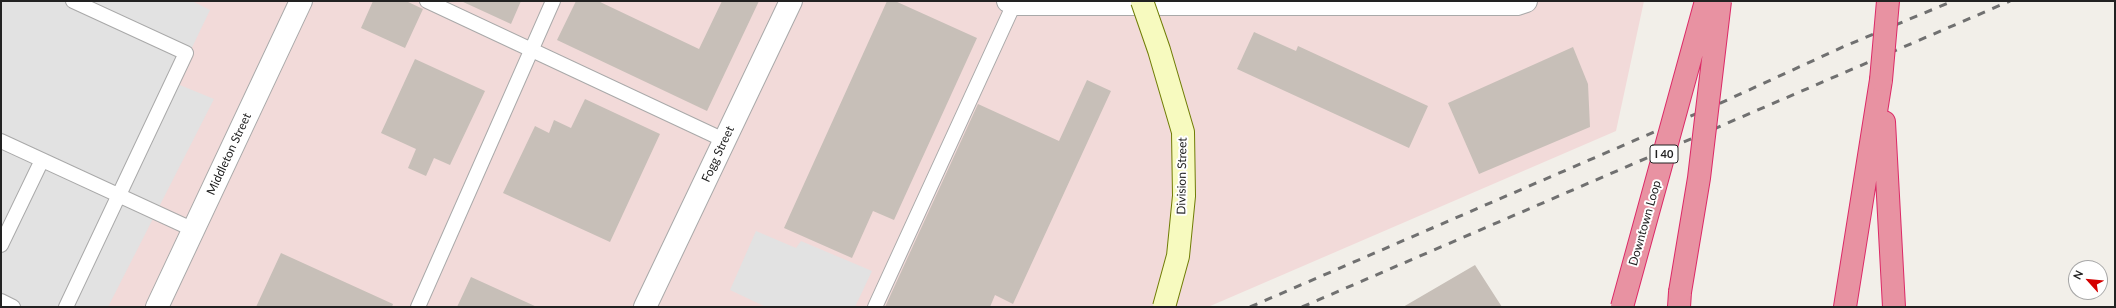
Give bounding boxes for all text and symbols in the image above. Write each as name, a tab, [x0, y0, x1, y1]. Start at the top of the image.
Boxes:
street label: Middleton Street	[204, 111, 254, 197]
street label: Fogg Street	[699, 124, 737, 184]
street label: Division Street	[1174, 137, 1190, 215]
road number: I 40	[1650, 145, 1678, 163]
street label: Downtown Loop	[1626, 179, 1664, 267]
north arrow	[2068, 260, 2108, 300]
text: N	[2070, 268, 2085, 282]

